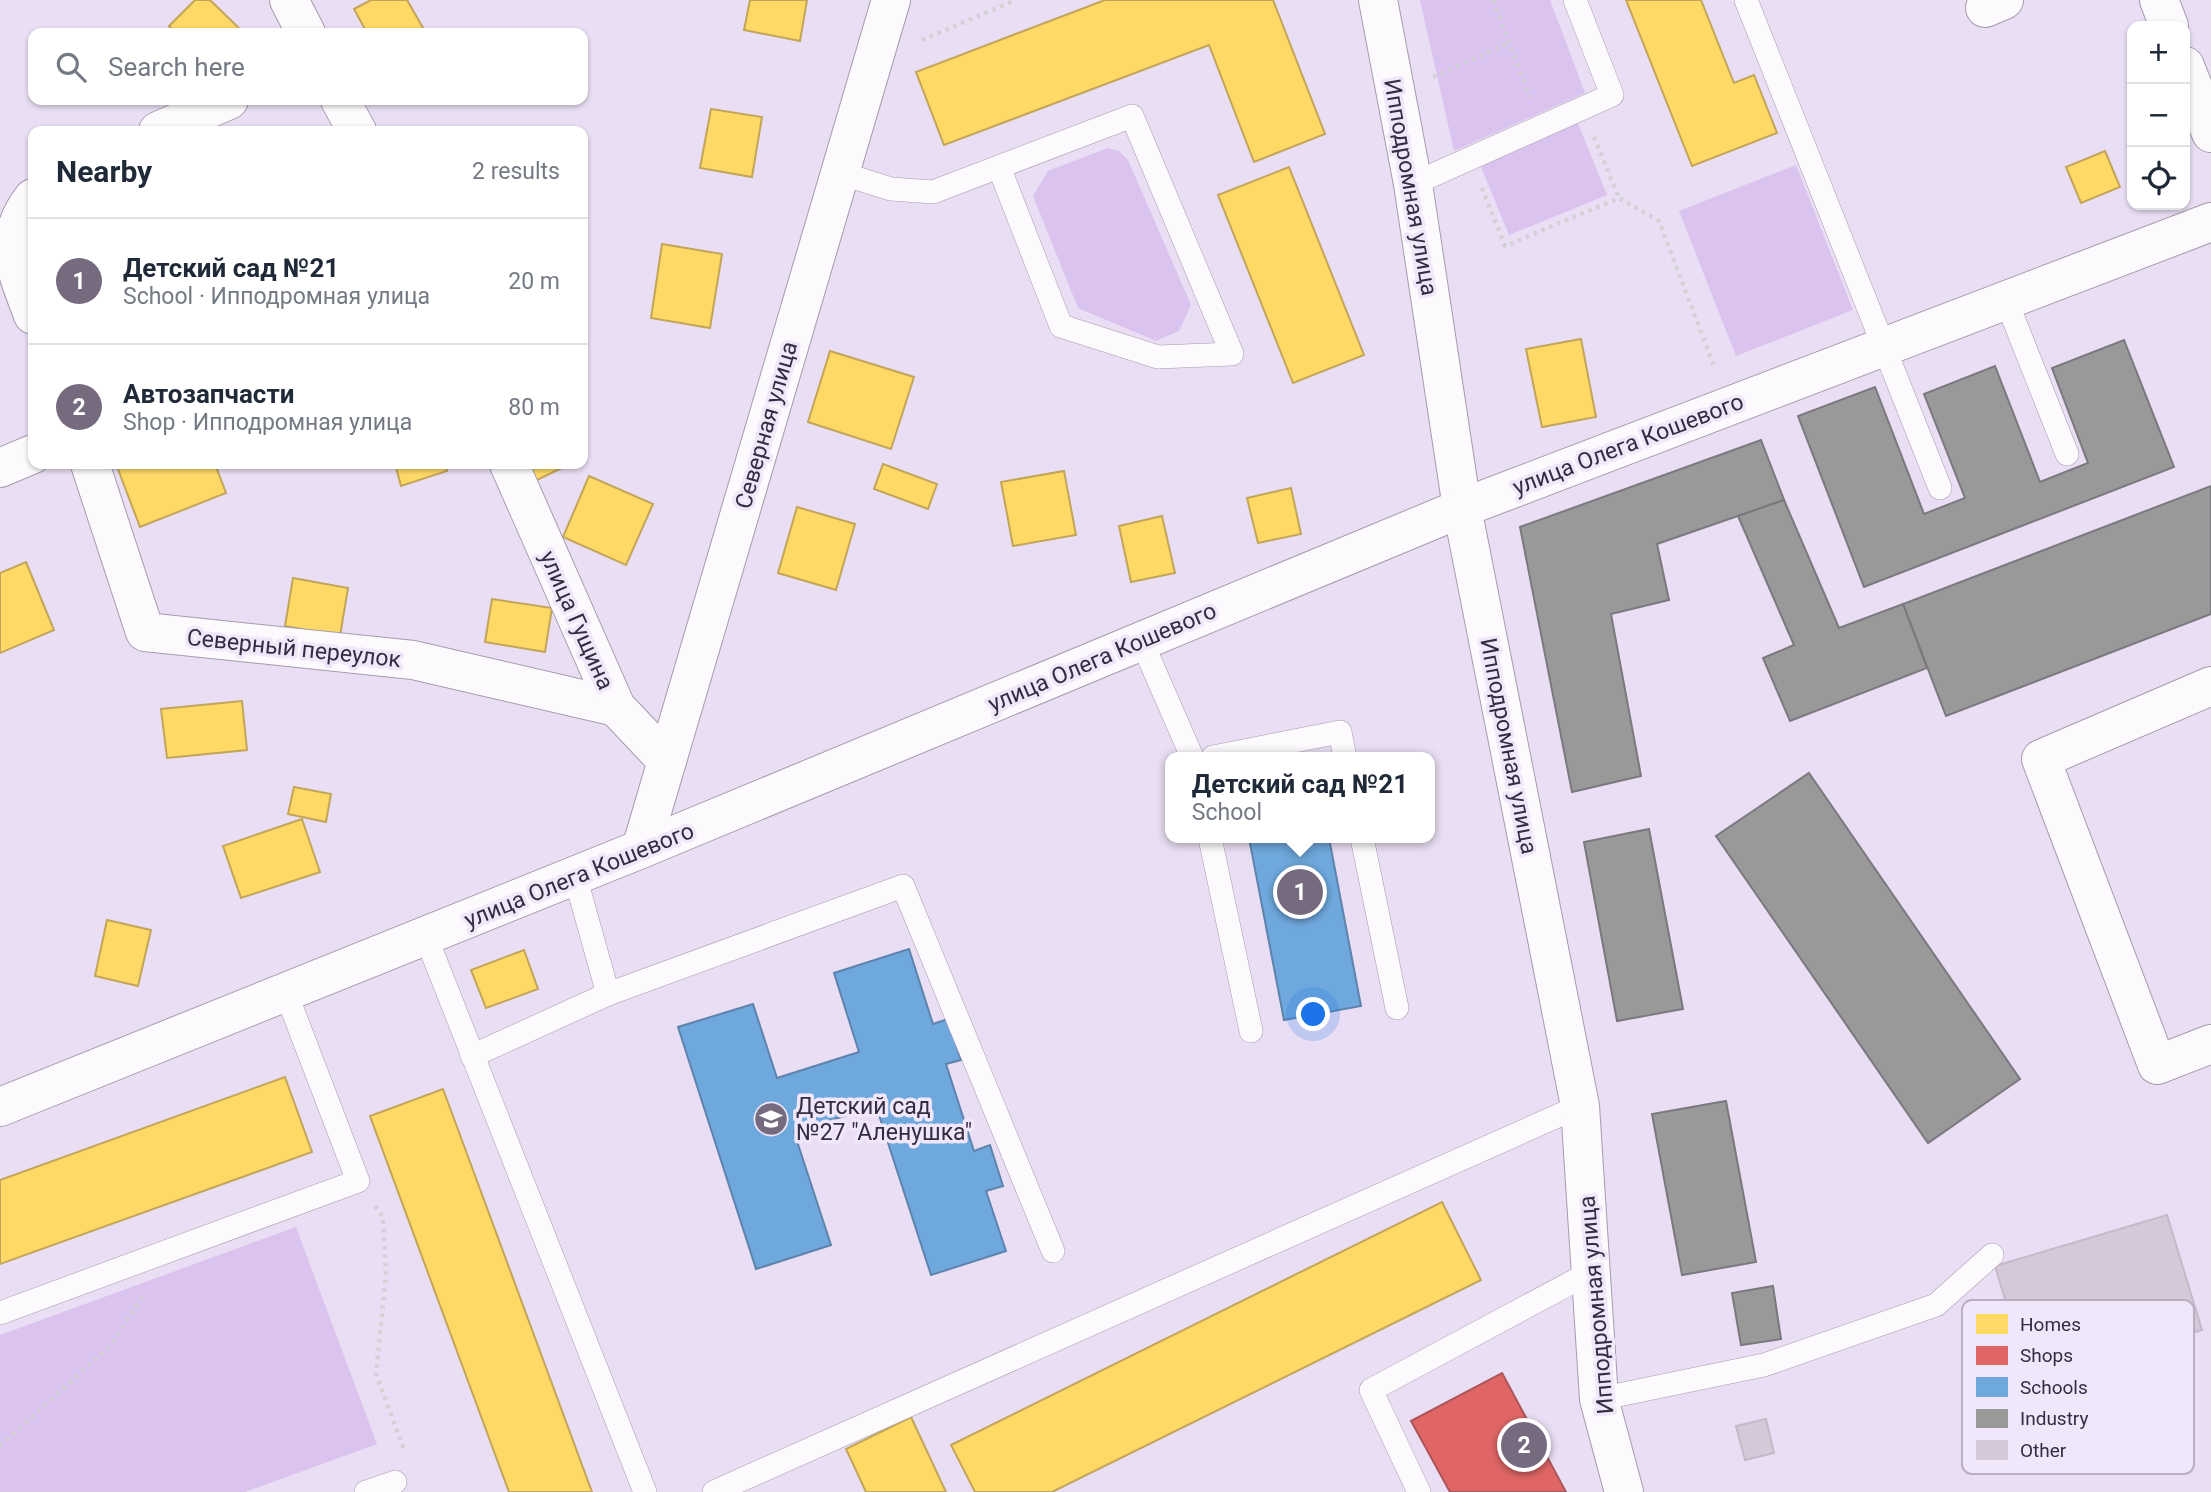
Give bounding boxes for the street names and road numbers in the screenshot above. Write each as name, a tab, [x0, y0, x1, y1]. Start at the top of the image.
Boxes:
street label: Ипподромная улица	[1378, 77, 1443, 298]
street label: Северная улица	[730, 338, 803, 512]
street label: улица Олега Кошевого	[1509, 388, 1748, 501]
street label: улица Гущина	[534, 547, 619, 694]
street label: улица Олега Кошевого	[984, 597, 1220, 718]
street label: Северный переулок	[186, 624, 403, 673]
street label: Ипподромная улица	[1474, 636, 1543, 856]
street label: улица Олега Кошевого	[460, 817, 698, 934]
street label: Ипподромная улица	[1573, 1194, 1620, 1415]

